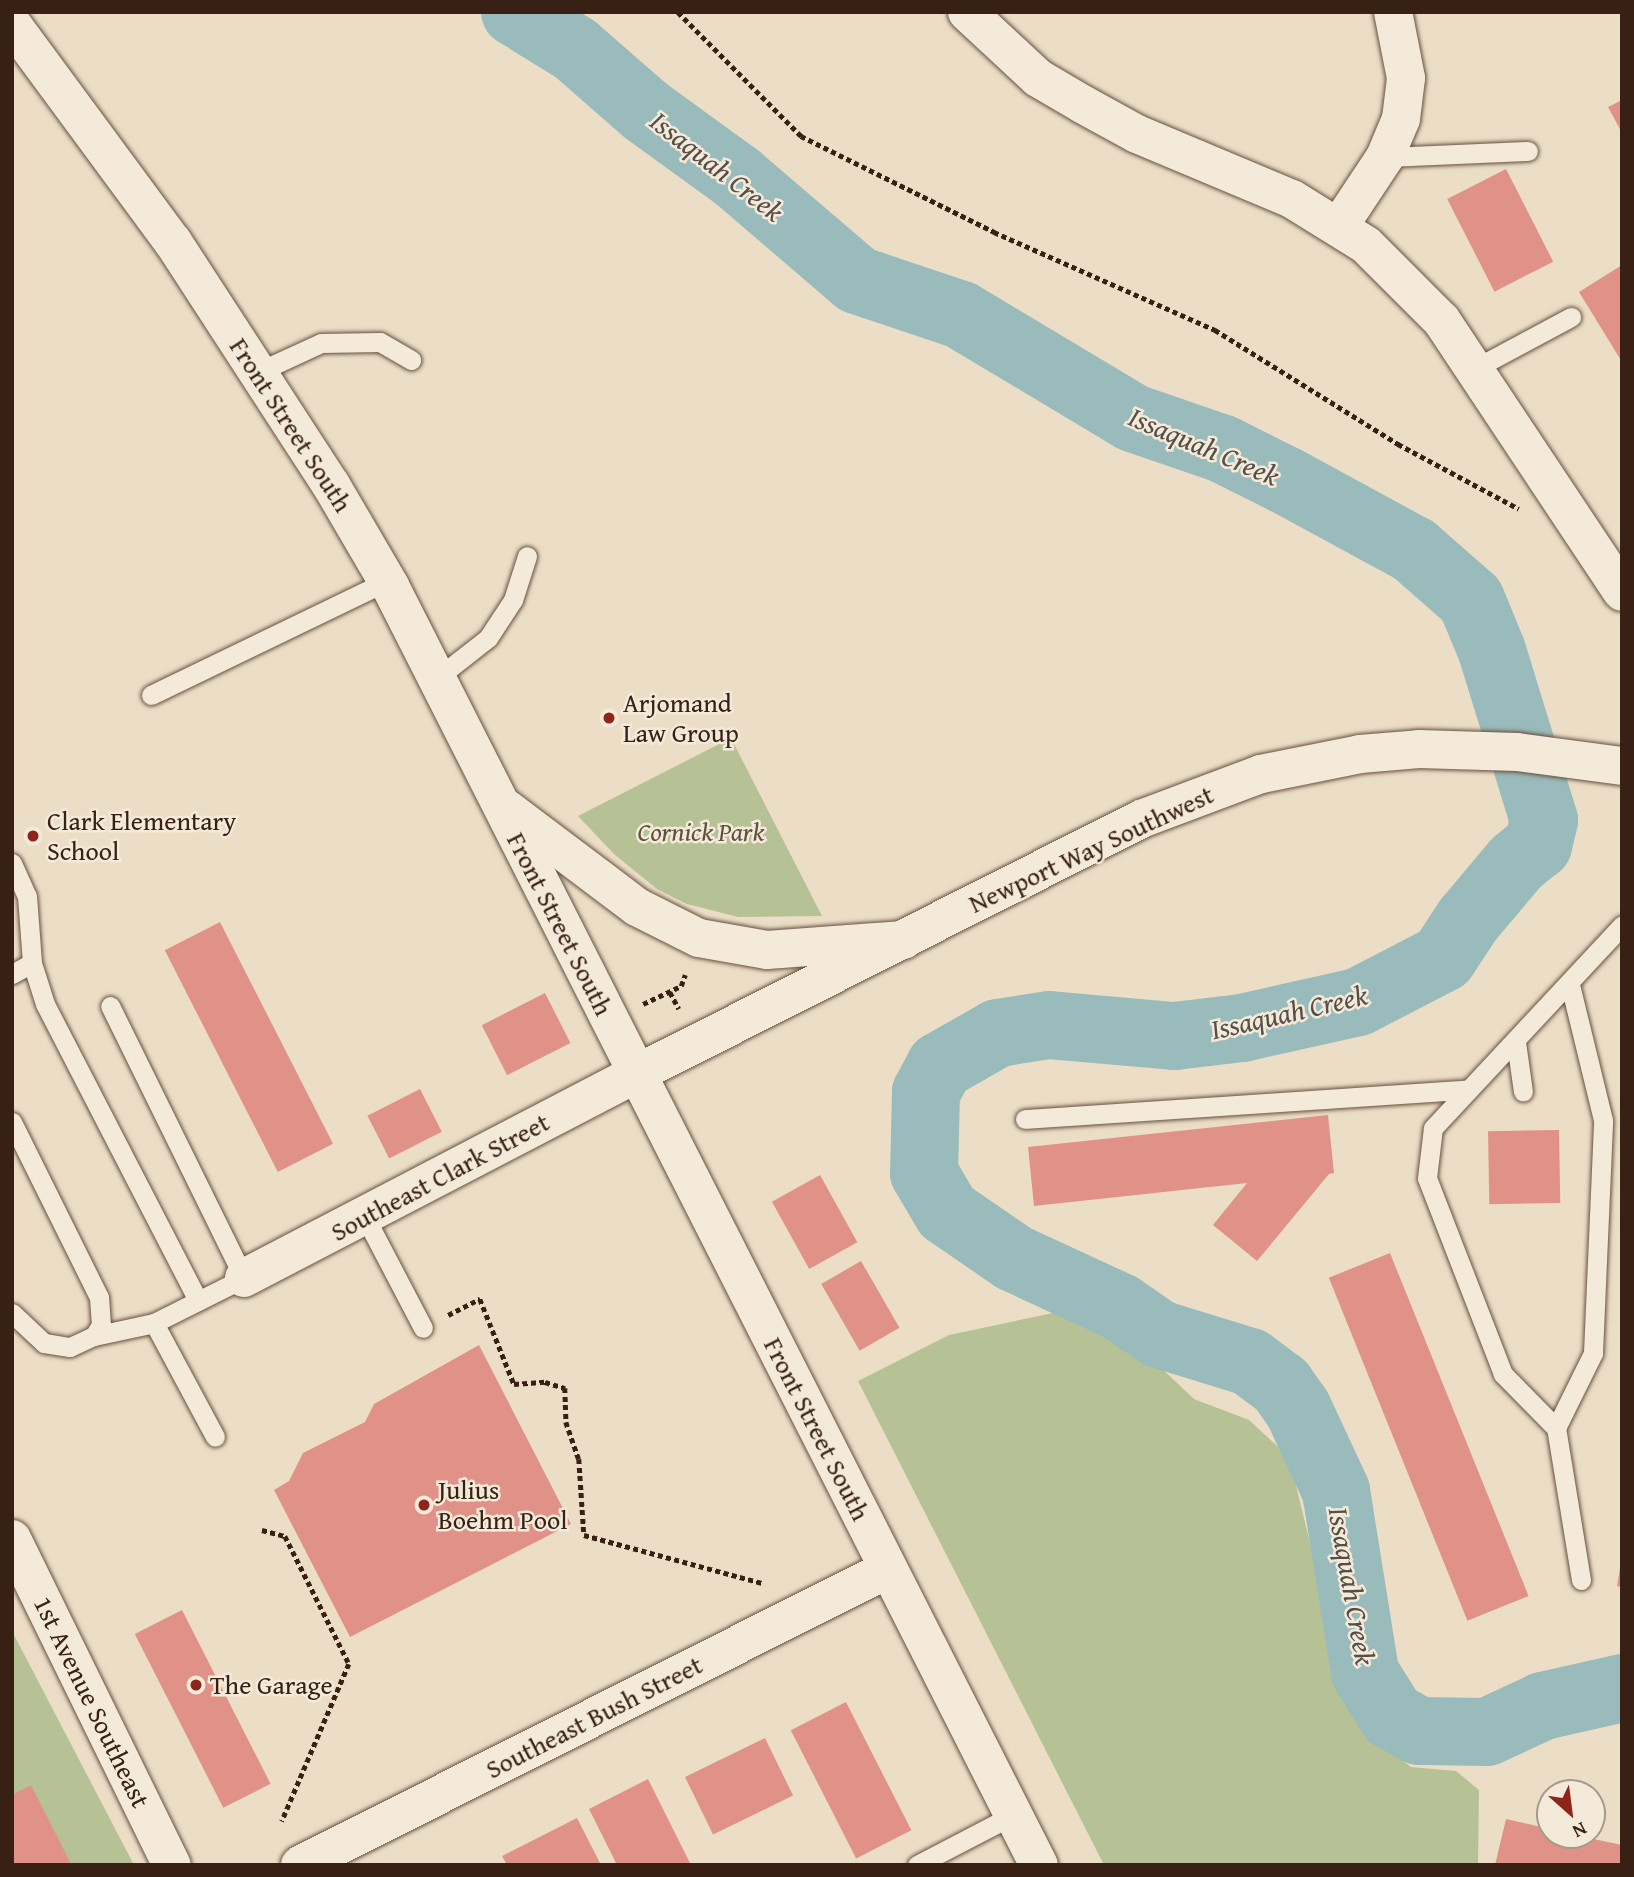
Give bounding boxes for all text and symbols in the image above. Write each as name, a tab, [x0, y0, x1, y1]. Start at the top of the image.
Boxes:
water label: Issaquah Creek	[644, 104, 790, 228]
street label: Front Street South	[223, 332, 359, 518]
water label: Issaquah Creek	[1124, 399, 1284, 493]
place label: Arjomand Law Group	[623, 687, 739, 748]
marker: Arjomand Law Group	[601, 710, 617, 726]
street label: Newport Way Southwest	[964, 779, 1218, 919]
place label: Clark Elementary School	[47, 805, 236, 866]
park label: Cornick Park	[638, 816, 764, 848]
street label: Front Street South	[500, 827, 620, 1021]
marker: Clark Elementary School	[25, 828, 41, 844]
water label: Issaquah Creek	[1207, 978, 1371, 1046]
street label: Southeast Clark Street	[326, 1106, 554, 1248]
street label: Front Street South	[757, 1332, 877, 1526]
place label: Julius Boehm Pool	[438, 1474, 568, 1536]
marker: Julius Boehm Pool	[416, 1497, 432, 1513]
water label: Issaquah Creek	[1322, 1504, 1382, 1668]
street label: 1st Avenue Southeast	[27, 1591, 157, 1813]
street label: Southeast Bush Street	[481, 1649, 707, 1785]
place label: The Garage	[210, 1669, 333, 1701]
marker: The Garage	[188, 1677, 204, 1693]
north arrow	[1536, 1779, 1606, 1849]
text: N	[1568, 1815, 1592, 1846]

